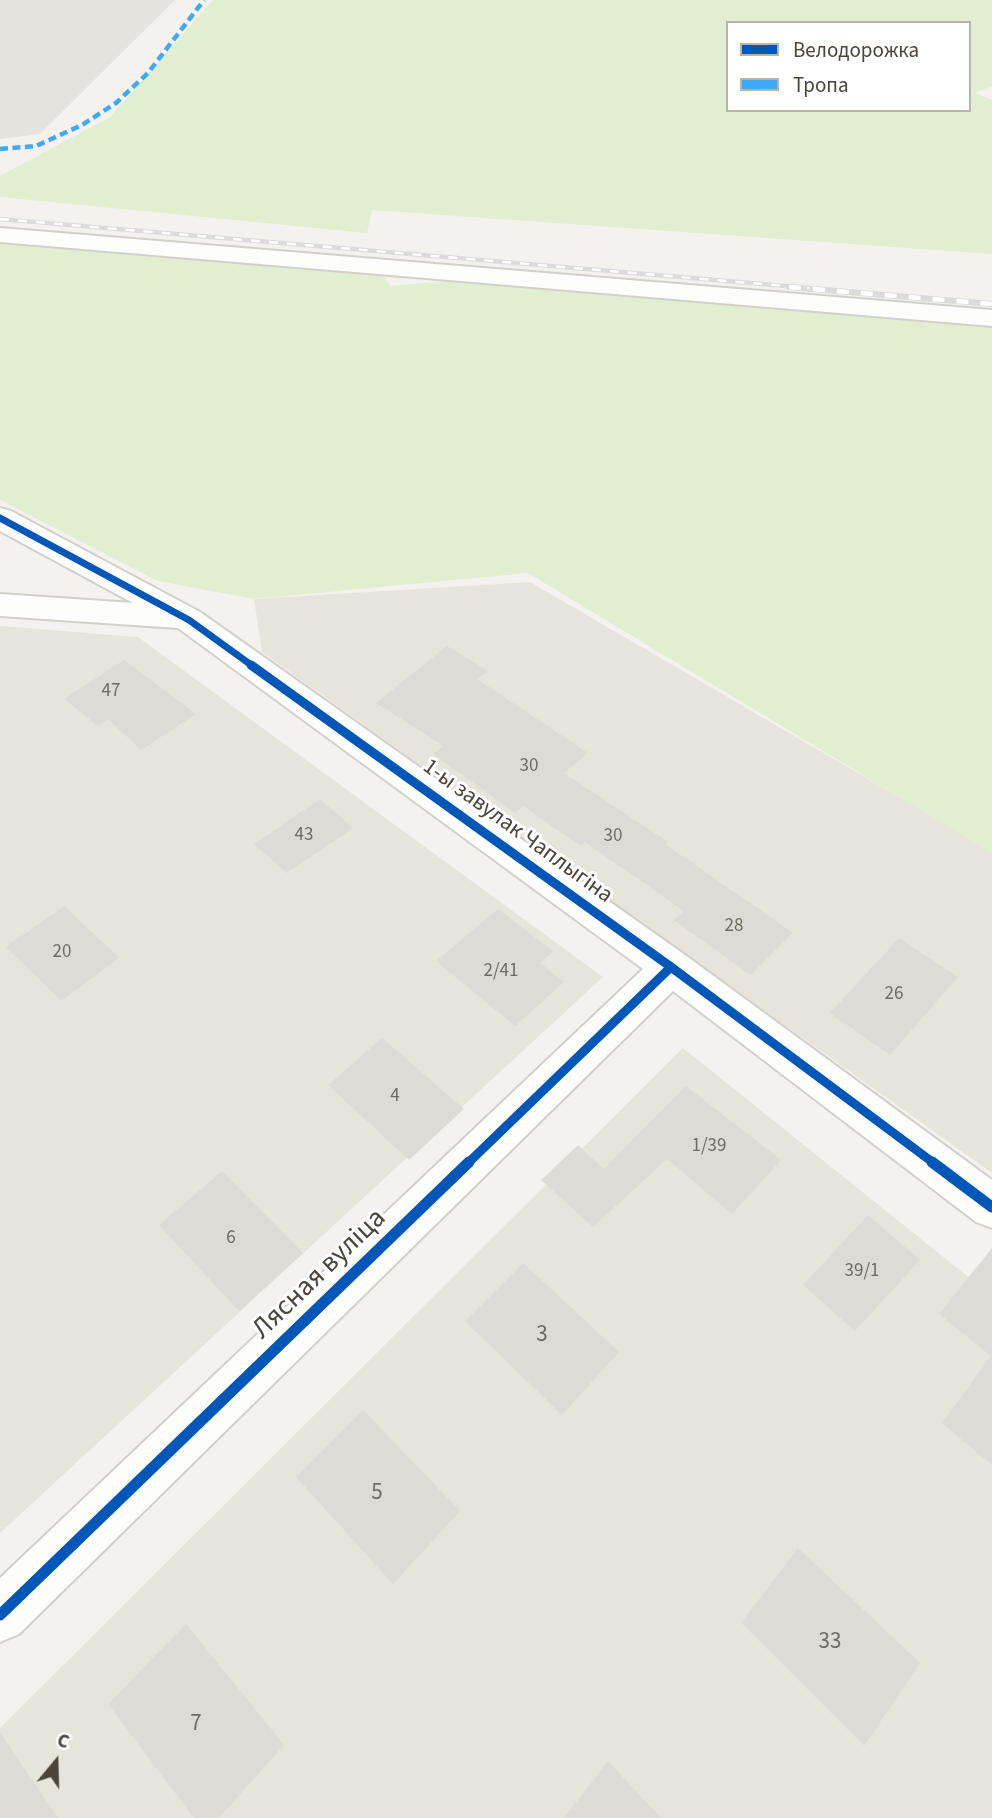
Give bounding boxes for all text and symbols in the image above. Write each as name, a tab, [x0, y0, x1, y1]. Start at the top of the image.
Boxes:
legend	[726, 21, 971, 112]
text: Велодорожка	[793, 35, 919, 65]
text: Тропа	[793, 70, 849, 100]
house number: 47	[102, 681, 120, 703]
street label: 1-ы завулак Чаплыгіна	[417, 754, 617, 910]
house number: 30	[520, 756, 538, 778]
house number: 43	[295, 825, 313, 847]
house number: 30	[604, 826, 622, 848]
house number: 28	[725, 916, 743, 938]
house number: 20	[53, 942, 71, 964]
house number: 2/41	[484, 961, 518, 983]
house number: 26	[885, 984, 903, 1006]
house number: 4	[390, 1086, 400, 1108]
house number: 1/39	[692, 1136, 726, 1158]
street label: Лясная вуліца	[246, 1203, 394, 1347]
house number: 6	[226, 1228, 236, 1250]
house number: 39/1	[845, 1261, 879, 1283]
house number: 3	[536, 1322, 548, 1350]
house number: 5	[371, 1480, 383, 1508]
house number: 33	[819, 1629, 841, 1657]
house number: 7	[190, 1711, 202, 1739]
north arrow	[21, 1727, 91, 1797]
text: С	[53, 1727, 73, 1756]

